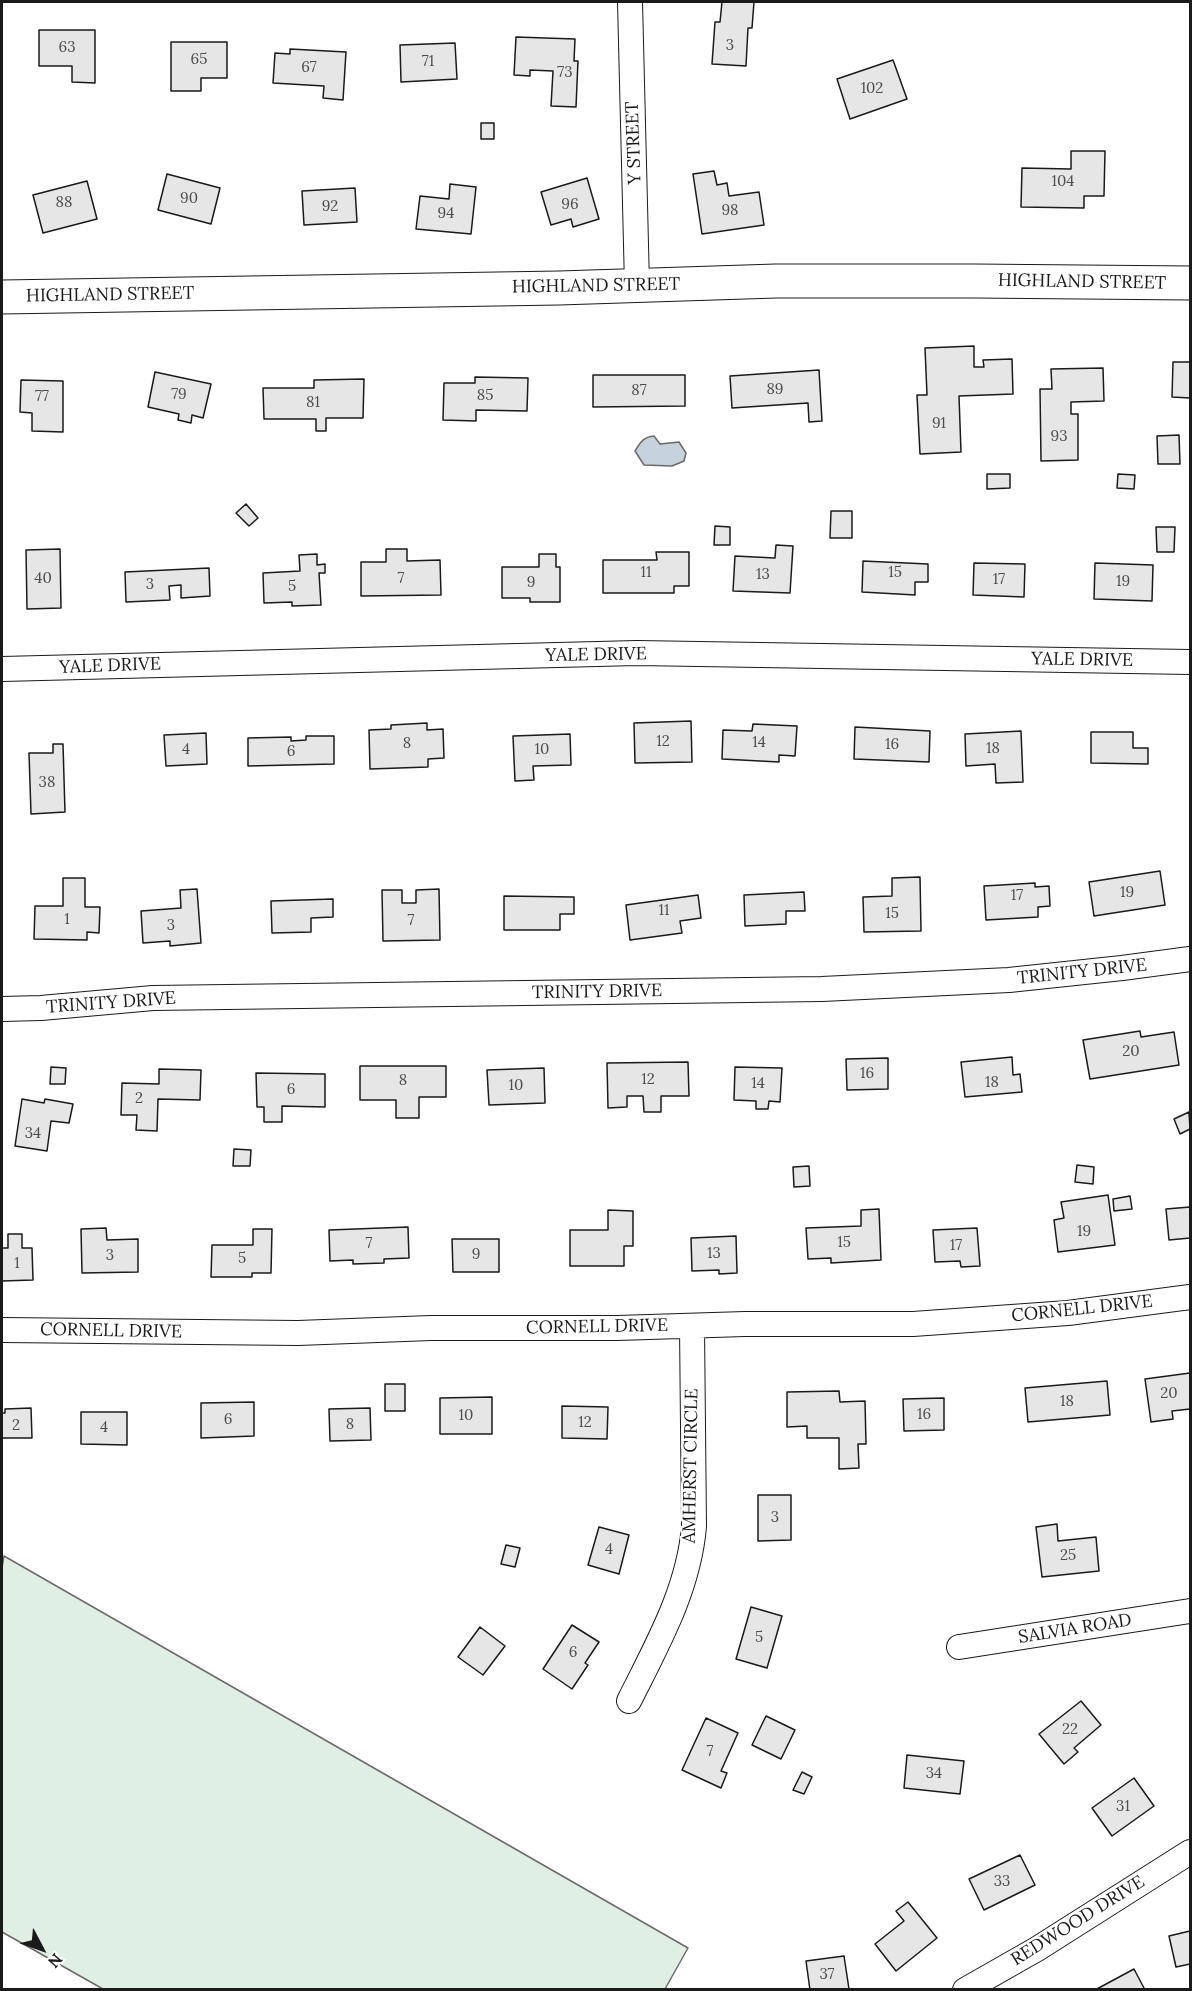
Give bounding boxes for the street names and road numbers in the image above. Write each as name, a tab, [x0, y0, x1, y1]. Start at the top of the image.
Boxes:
street label: Y STREET	[622, 101, 646, 185]
street label: HIGHLAND STREET	[998, 270, 1166, 294]
street label: HIGHLAND STREET	[512, 274, 680, 298]
street label: HIGHLAND STREET	[26, 283, 194, 307]
street label: YALE DRIVE	[545, 643, 647, 667]
street label: YALE DRIVE	[1031, 648, 1133, 672]
street label: YALE DRIVE	[59, 653, 161, 679]
street label: TRINITY DRIVE	[1016, 954, 1148, 990]
street label: TRINITY DRIVE	[532, 980, 662, 1004]
street label: TRINITY DRIVE	[45, 988, 177, 1018]
street label: CORNELL DRIVE	[1010, 1291, 1154, 1327]
street label: CORNELL DRIVE	[526, 1315, 668, 1339]
street label: CORNELL DRIVE	[40, 1319, 182, 1343]
street label: AMHERST CIRCLE	[679, 1388, 703, 1544]
street label: SALVIA ROAD	[1017, 1609, 1133, 1649]
street label: REDWOOD DRIVE	[1007, 1871, 1149, 1971]

